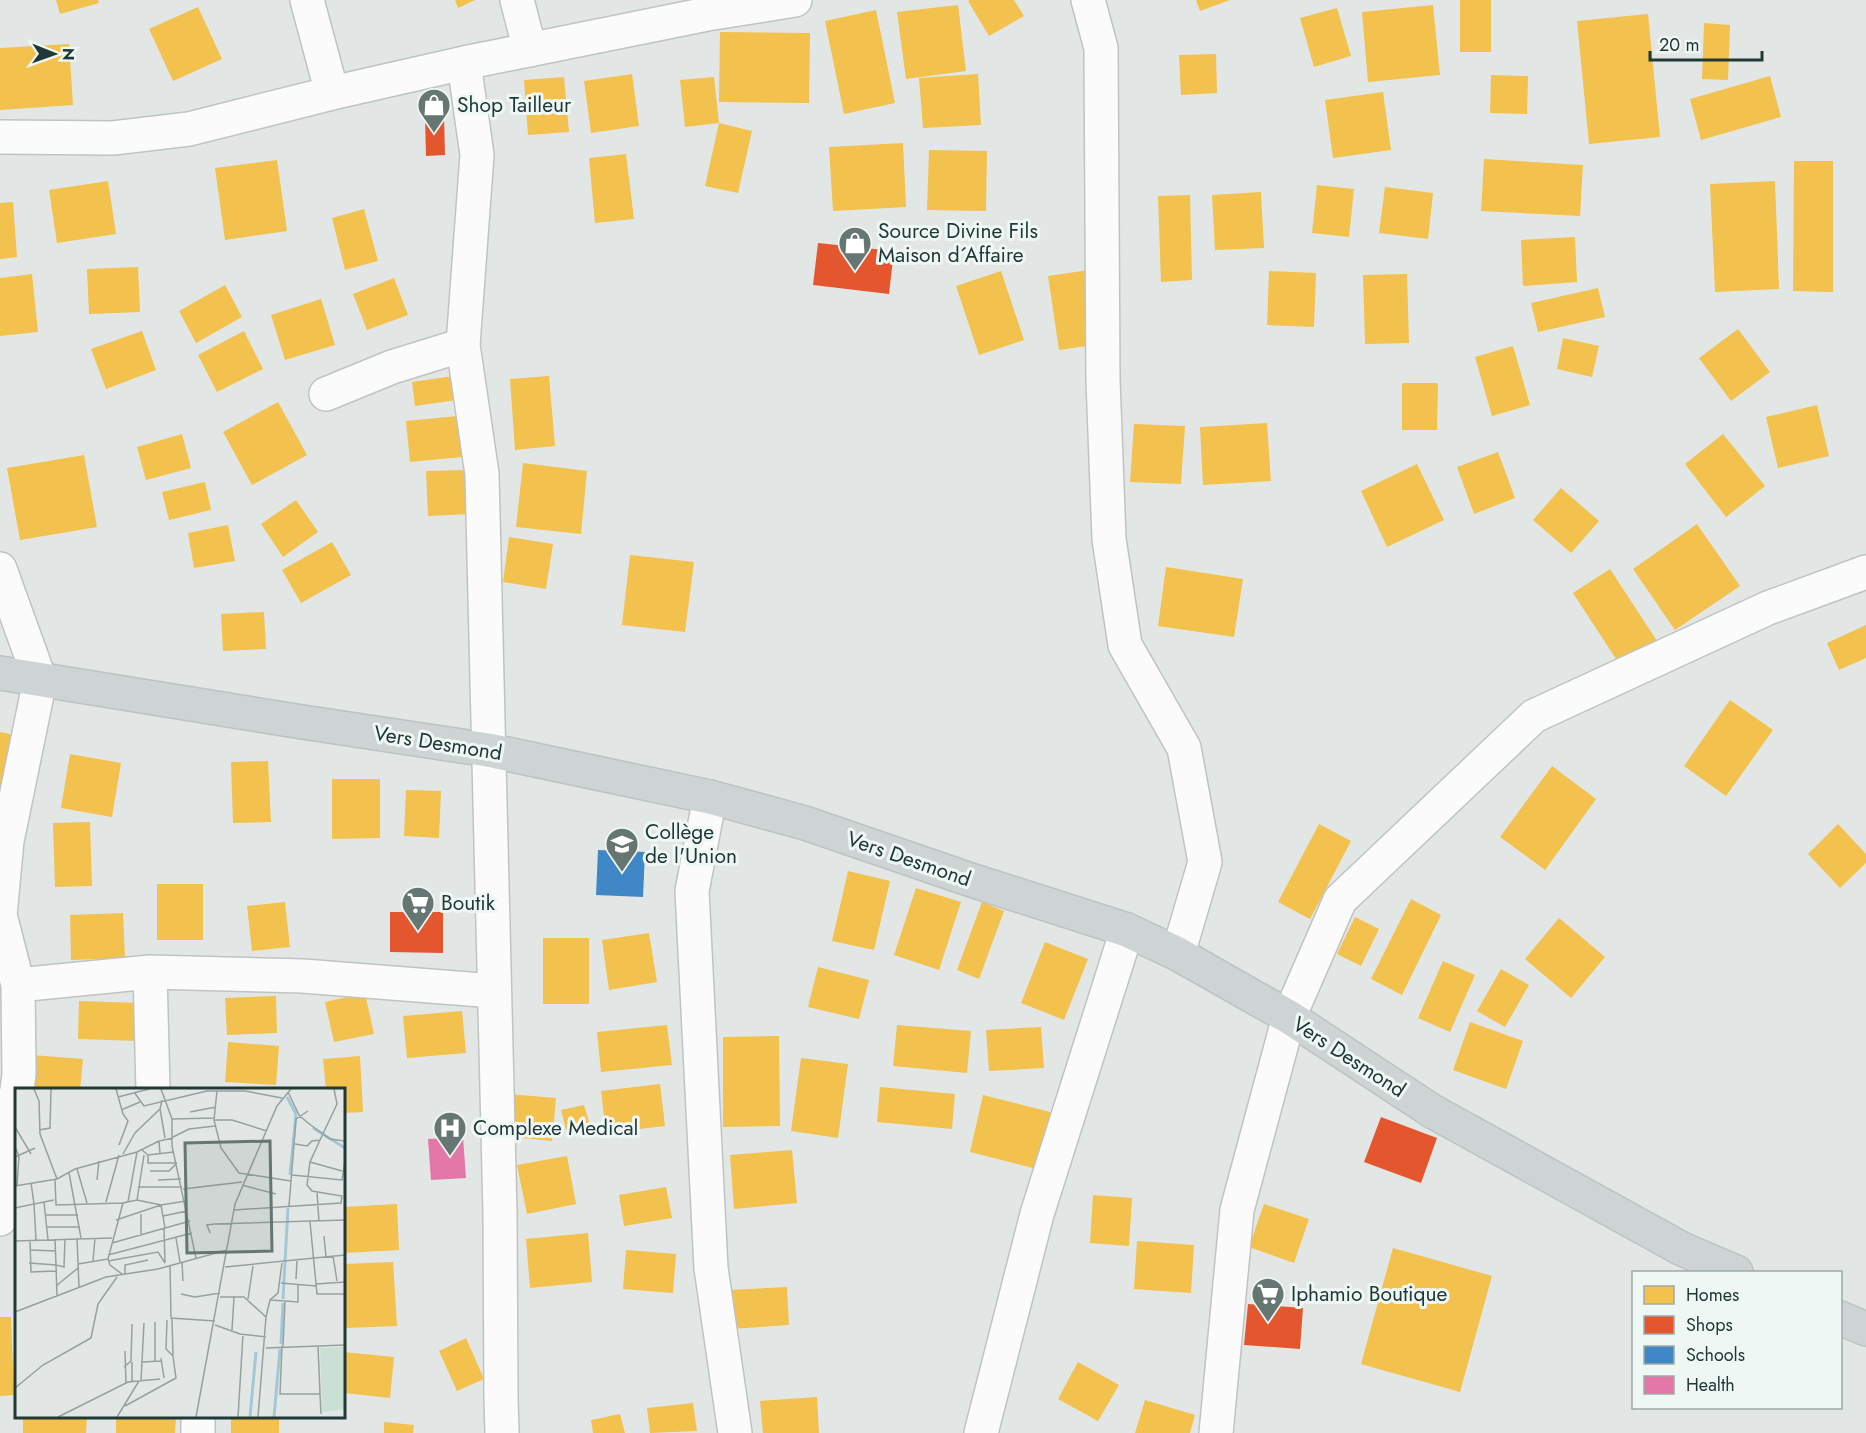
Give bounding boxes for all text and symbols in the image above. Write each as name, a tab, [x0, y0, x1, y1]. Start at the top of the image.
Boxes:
north arrow	[24, 24, 84, 84]
scale bar	[1650, 24, 1762, 62]
text: 20 m	[1659, 32, 1699, 58]
text: N	[57, 48, 80, 61]
shop icon: Shop Tailleur	[416, 87, 452, 134]
place label: Shop Tailleur	[457, 90, 572, 120]
place label: Source Divine Fils Maison d´Affaire	[878, 216, 1038, 270]
shop icon: Source Divine Fils Maison d´Affaire	[837, 225, 873, 272]
street label: Vers Desmond	[372, 718, 504, 768]
place label: Collège de l'Union	[645, 817, 737, 871]
street label: Vers Desmond	[843, 824, 975, 894]
school or university icon: Collège de l'Union	[604, 826, 640, 873]
supermarket icon: Boutik	[400, 885, 436, 932]
place label: Boutik	[441, 888, 496, 918]
street label: Vers Desmond	[1287, 1009, 1411, 1105]
inset map	[15, 1088, 345, 1418]
hospital icon: Complexe Medical	[432, 1110, 468, 1157]
place label: Complexe Medical	[473, 1113, 638, 1143]
legend	[1632, 1271, 1842, 1409]
supermarket icon: Iphamio Boutique	[1250, 1276, 1286, 1323]
place label: Iphamio Boutique	[1291, 1279, 1448, 1309]
text: Homes	[1686, 1282, 1739, 1308]
text: Shops	[1686, 1312, 1733, 1338]
text: Schools	[1686, 1342, 1745, 1368]
text: Health	[1686, 1372, 1735, 1398]

